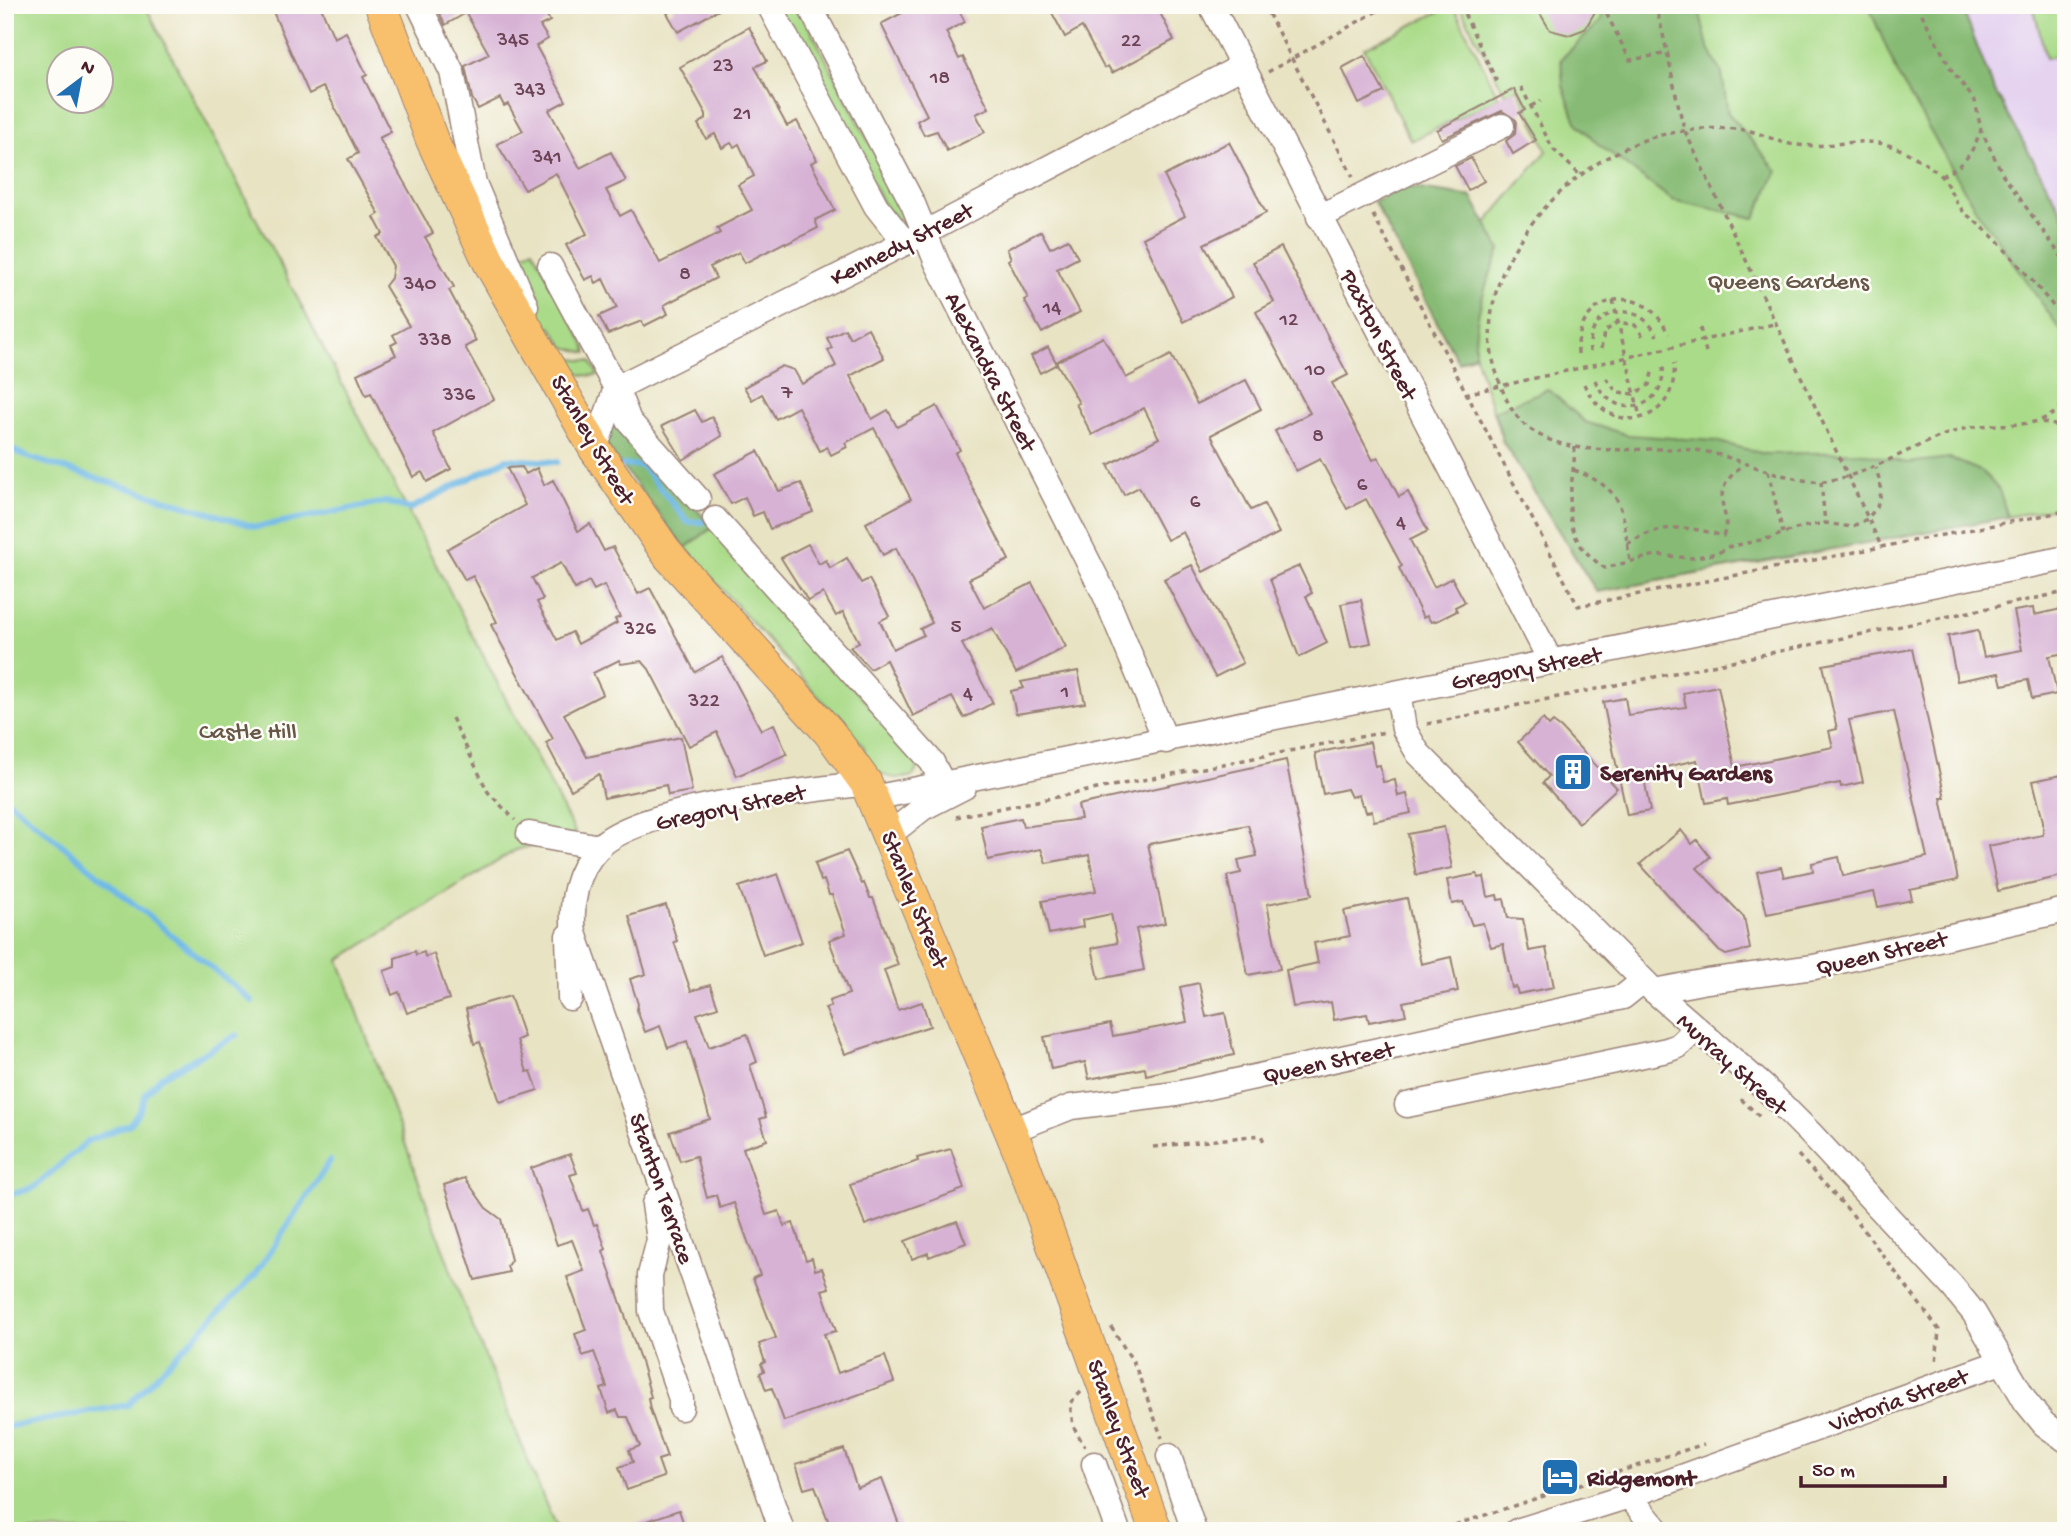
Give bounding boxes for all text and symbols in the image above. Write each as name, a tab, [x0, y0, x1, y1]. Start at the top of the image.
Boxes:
house number: 345	[496, 29, 529, 54]
house number: 22	[1121, 30, 1141, 55]
north arrow	[46, 46, 116, 116]
house number: 23	[712, 55, 734, 80]
text: N	[76, 56, 99, 82]
house number: 18	[929, 67, 950, 92]
house number: 343	[513, 79, 546, 104]
house number: 21	[733, 103, 751, 128]
house number: 341	[531, 146, 562, 171]
street label: Kennedy Street	[826, 197, 981, 295]
house number: 8	[679, 263, 691, 288]
street label: Paxton Street	[1331, 265, 1423, 408]
park label: Queens Gardens	[1707, 269, 1870, 298]
house number: 340	[403, 273, 436, 298]
street label: Alexandra Street	[936, 288, 1042, 459]
house number: 14	[1042, 297, 1061, 322]
house number: 12	[1279, 309, 1298, 334]
house number: 338	[417, 329, 452, 354]
house number: 10	[1304, 359, 1325, 384]
street label: Stanley Street	[542, 371, 641, 513]
house number: 7	[781, 382, 794, 407]
house number: 336	[442, 384, 476, 409]
house number: 8	[1312, 425, 1324, 450]
house number: 6	[1357, 474, 1368, 499]
house number: 6	[1190, 491, 1201, 516]
house number: 4	[1396, 512, 1406, 537]
house number: 5	[950, 616, 962, 641]
house number: 326	[623, 618, 656, 643]
street label: Gregory Street	[1449, 641, 1606, 699]
house number: 1	[1060, 681, 1069, 706]
house number: 4	[963, 683, 973, 708]
house number: 322	[687, 690, 720, 715]
park label: Castle Hill	[199, 719, 297, 748]
building icon: Serenity Gardens	[1552, 751, 1594, 793]
place label: Serenity Gardens	[1600, 761, 1773, 790]
street label: Gregory Street	[653, 779, 810, 839]
street label: Stanley Street	[872, 828, 954, 975]
street label: Queen Street	[1814, 926, 1952, 985]
street label: Murray Street	[1669, 1008, 1794, 1125]
street label: Queen Street	[1261, 1036, 1399, 1092]
street label: Stanton Terrace	[620, 1110, 699, 1269]
street label: Stanley Street	[1078, 1356, 1156, 1504]
street label: Victoria Street	[1825, 1363, 1975, 1441]
scale bar	[1801, 1445, 1945, 1489]
hotel icon: Ridgemont	[1539, 1456, 1581, 1498]
text: 50 m	[1812, 1460, 1855, 1485]
place label: Ridgemont	[1586, 1466, 1698, 1495]

